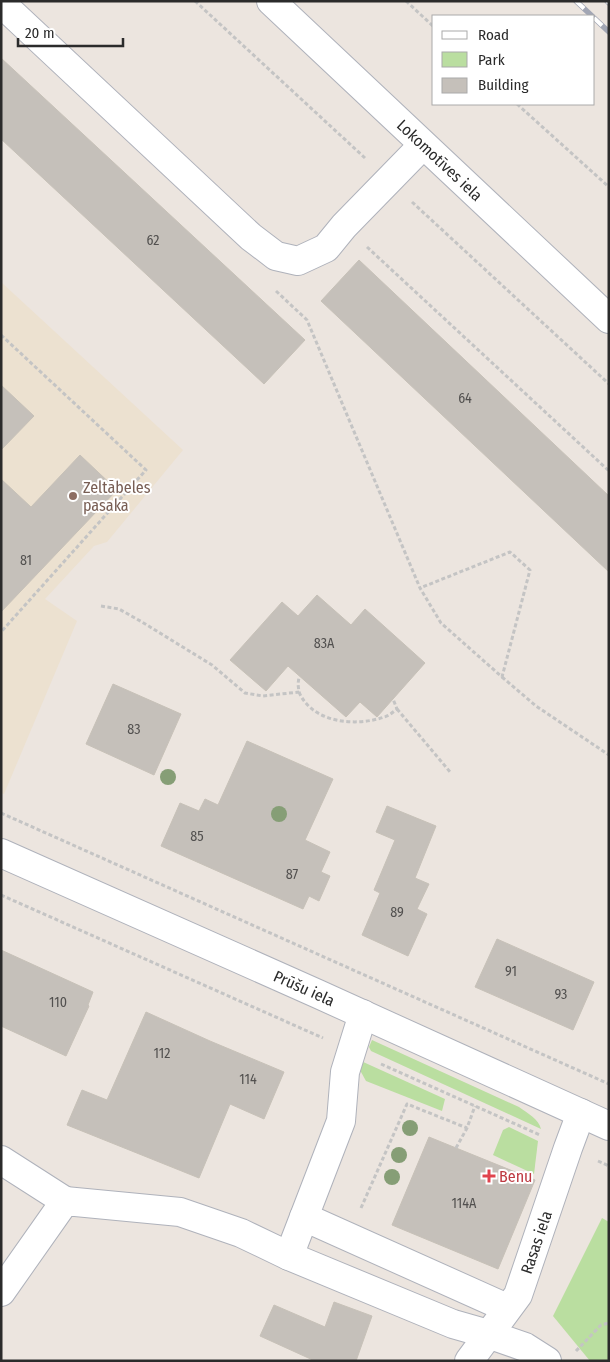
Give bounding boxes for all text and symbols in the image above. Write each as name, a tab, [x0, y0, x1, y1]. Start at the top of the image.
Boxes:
scale bar	[18, 15, 122, 47]
legend	[432, 15, 595, 105]
text: 20 m	[25, 24, 55, 42]
text: Road	[478, 26, 509, 44]
text: Park	[478, 51, 505, 69]
text: Building	[478, 76, 529, 94]
street label: Lokomotīves iela	[393, 116, 486, 205]
house number: 62	[147, 232, 160, 249]
house number: 64	[458, 390, 472, 407]
place label: Zeltābeles pasaka	[83, 478, 151, 515]
marker: Zeltābeles pasaka	[67, 490, 79, 502]
house number: 81	[20, 552, 32, 569]
house number: 83A	[314, 635, 335, 652]
house number: 83	[127, 721, 141, 738]
house number: 85	[190, 828, 204, 845]
house number: 87	[286, 866, 299, 883]
house number: 89	[390, 904, 404, 921]
house number: 91	[505, 963, 517, 980]
street label: Prūšu iela	[271, 967, 338, 1010]
house number: 93	[555, 986, 567, 1003]
house number: 110	[49, 994, 67, 1011]
house number: 112	[154, 1045, 170, 1062]
house number: 114	[239, 1071, 257, 1088]
place label: Benu	[499, 1167, 532, 1186]
marker: Benu	[483, 1170, 495, 1182]
house number: 114A	[452, 1195, 477, 1212]
street label: Rasas iela	[517, 1208, 556, 1276]

